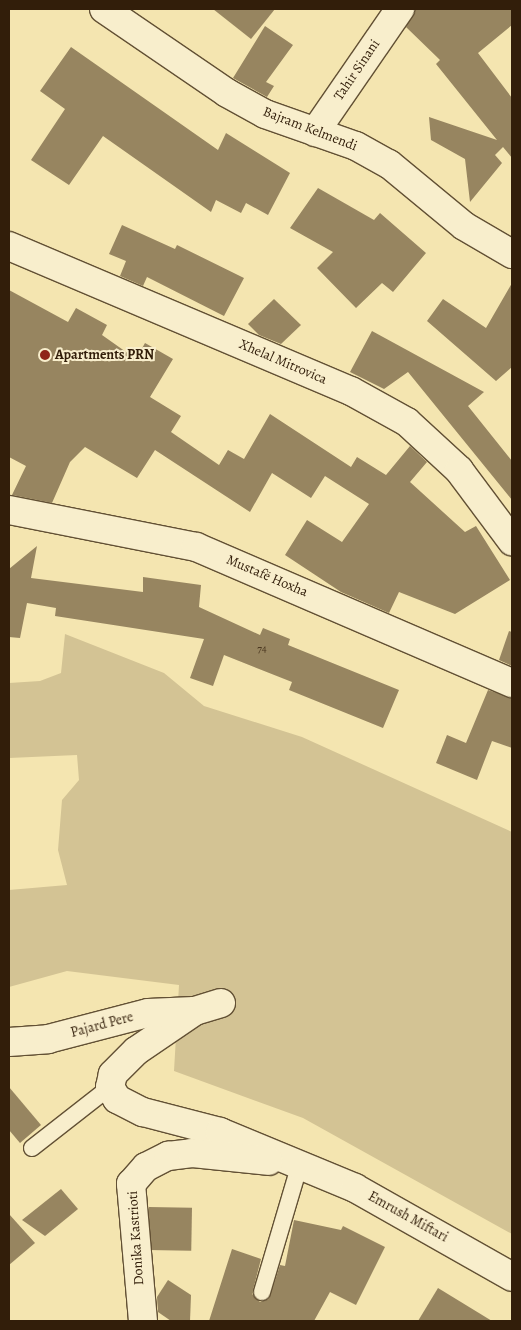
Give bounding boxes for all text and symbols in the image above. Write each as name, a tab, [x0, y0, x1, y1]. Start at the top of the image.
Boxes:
street label: Tahir Sinani	[330, 36, 384, 104]
street label: Bajram Kelmendi	[260, 103, 360, 155]
street label: Xhelal Mitrovica	[237, 336, 329, 388]
place label: Apartments PRN	[55, 347, 154, 363]
marker: Apartments PRN	[39, 349, 51, 361]
street label: Mustafë Hoxha	[224, 551, 310, 601]
house number: 74	[257, 642, 267, 656]
street label: Pajard Pere	[69, 1009, 135, 1041]
street label: Emrush Miftari	[365, 1188, 451, 1246]
street label: Donika Kastrioti	[124, 1190, 148, 1286]

